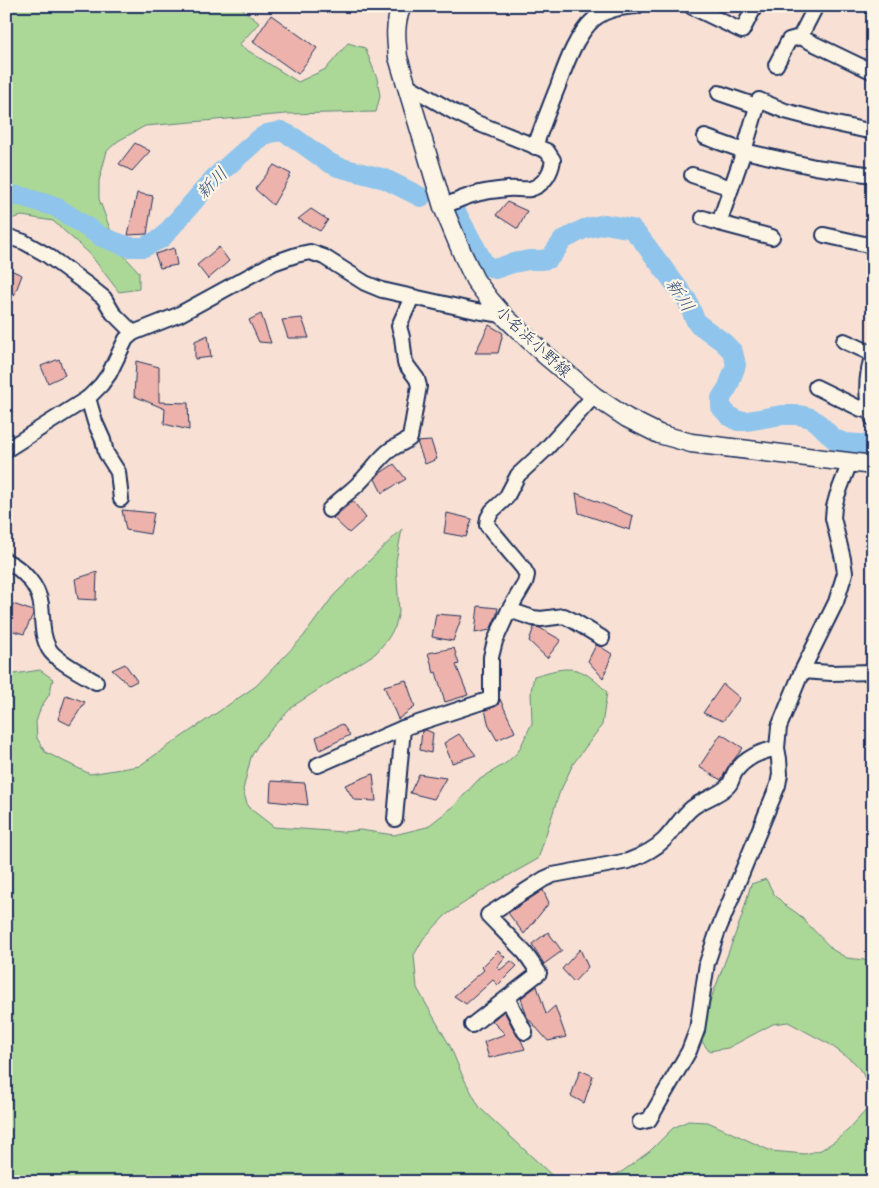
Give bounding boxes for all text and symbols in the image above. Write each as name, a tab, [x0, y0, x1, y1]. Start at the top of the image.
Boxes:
water label: 新川	[188, 159, 236, 207]
water label: 新川	[657, 271, 703, 319]
street label: 小名浜小野線	[489, 298, 579, 385]

